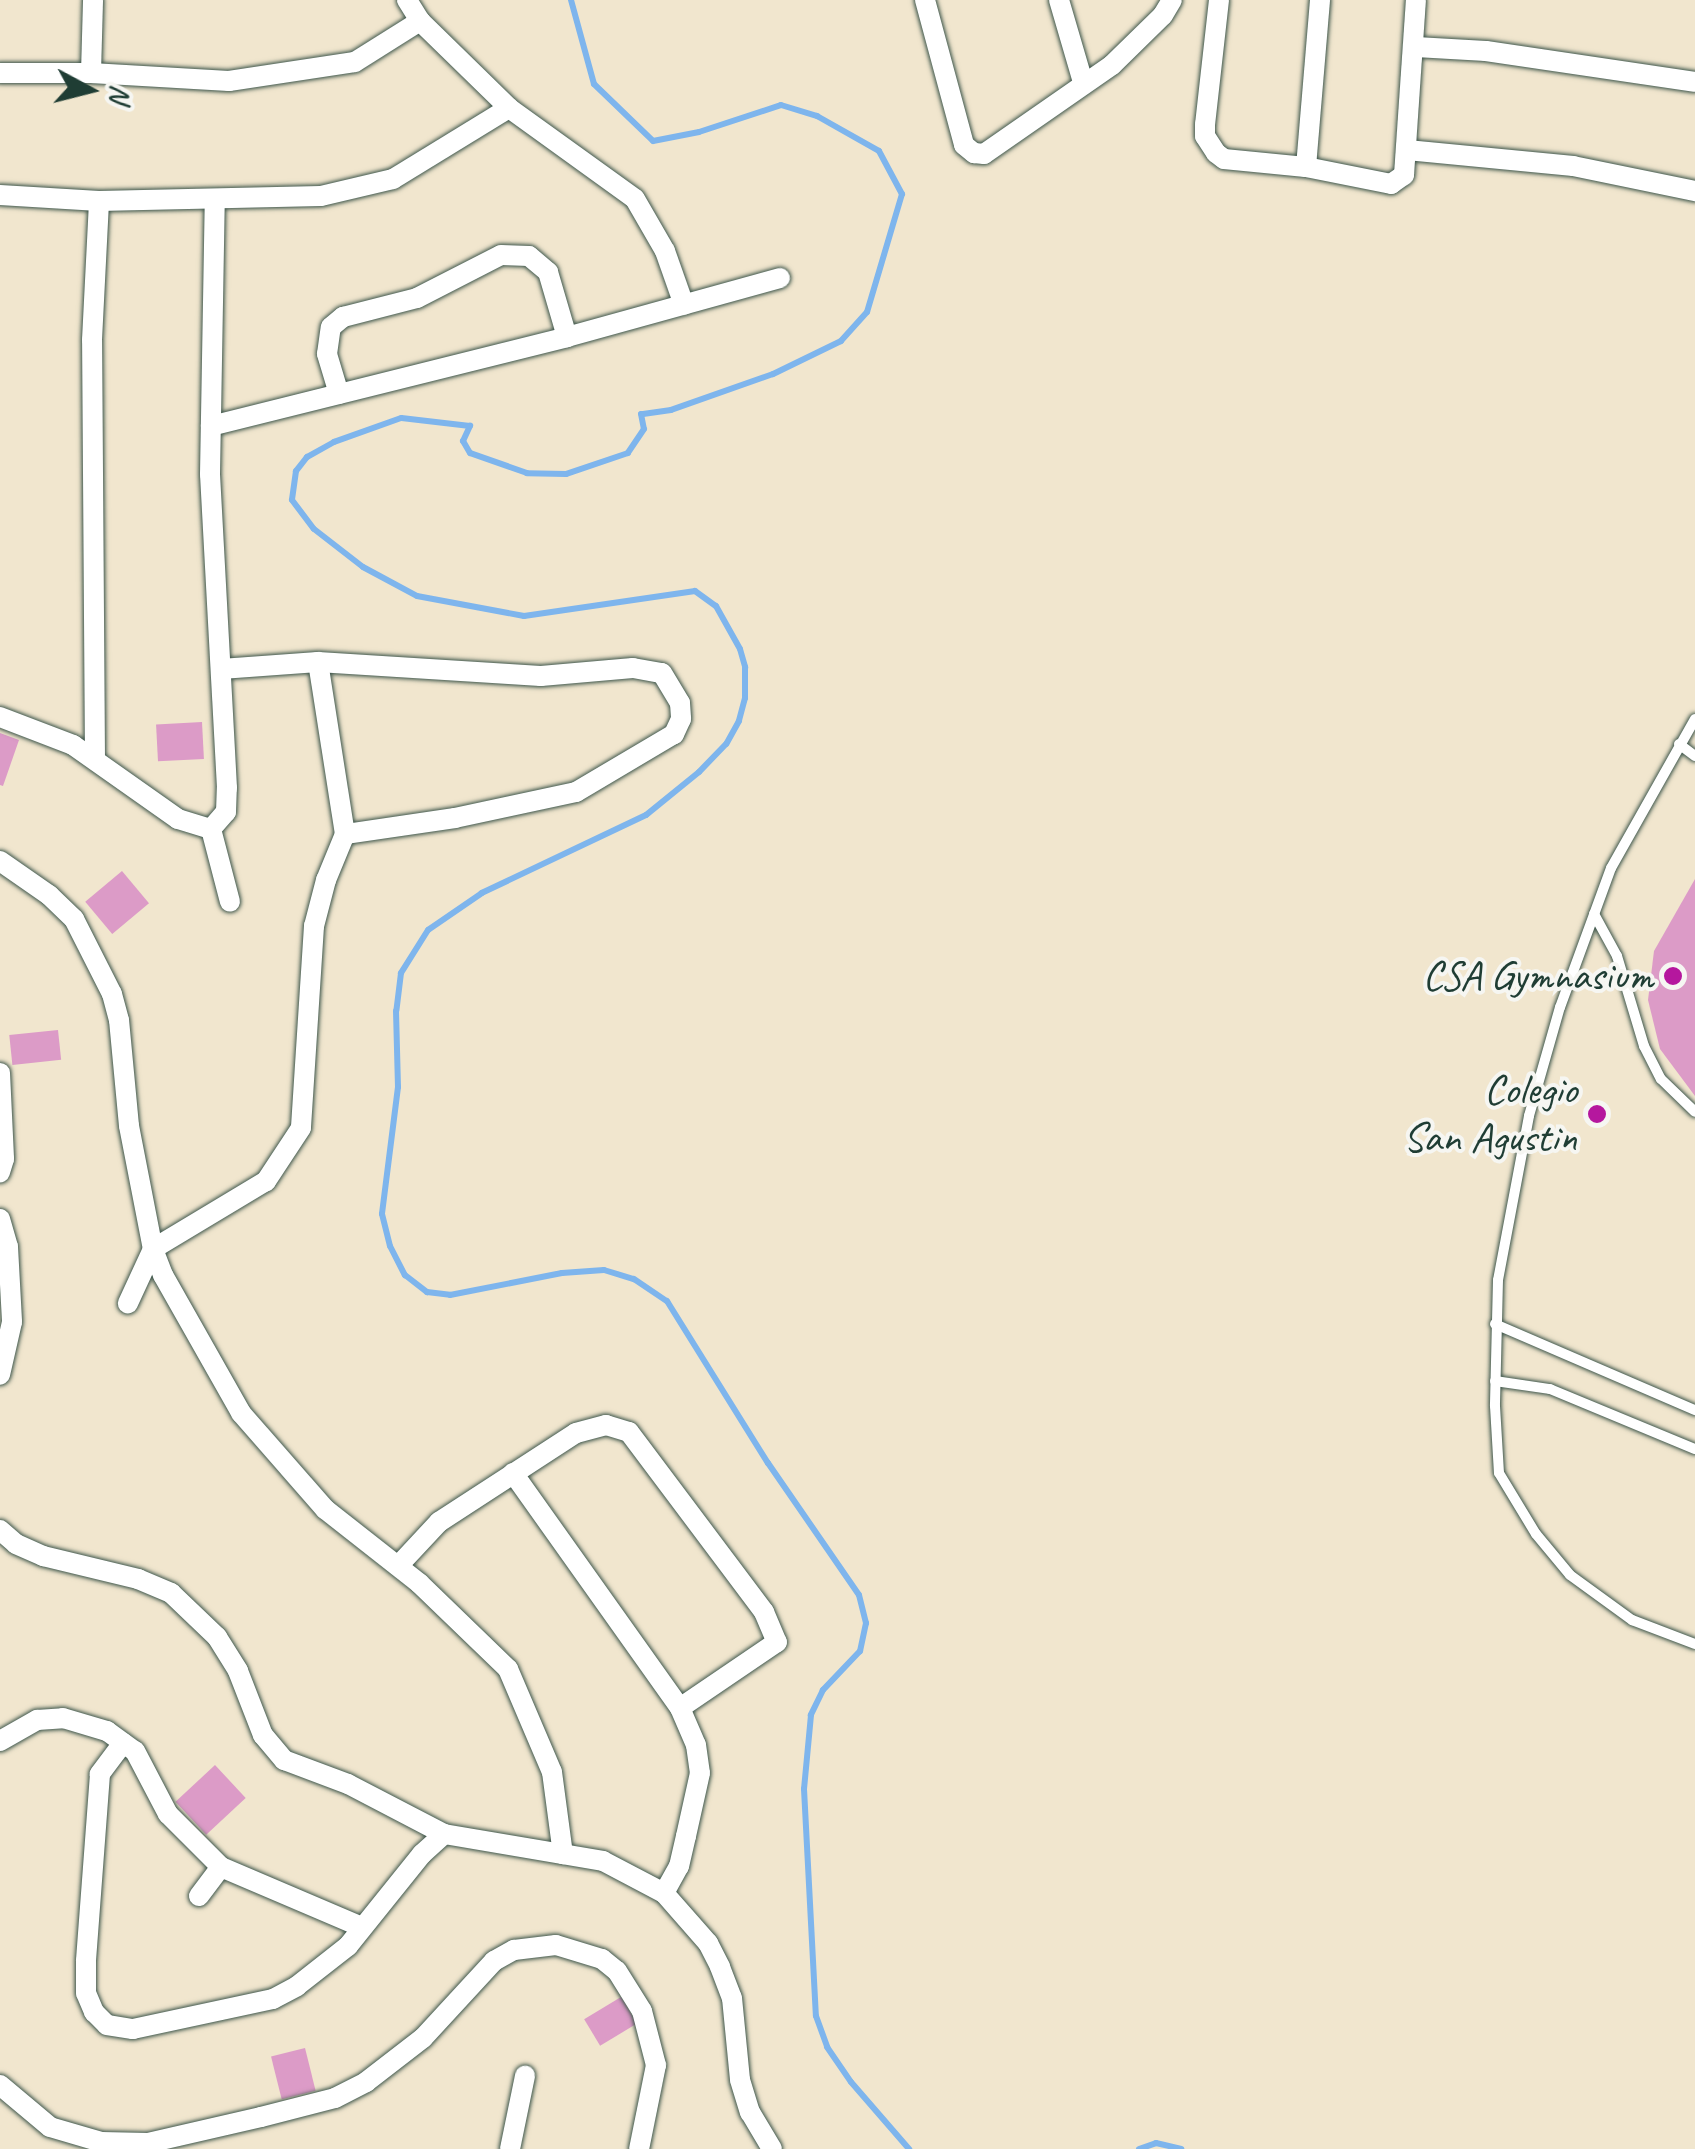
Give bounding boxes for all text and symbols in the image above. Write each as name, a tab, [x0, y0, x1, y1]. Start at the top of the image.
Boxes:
north arrow	[40, 40, 140, 140]
text: N	[102, 83, 139, 104]
place label: CSA Gymnasium	[1423, 951, 1653, 1001]
marker: CSA Gymnasium	[1662, 965, 1684, 987]
place label: Colegio San Agustin	[1403, 1065, 1577, 1164]
marker: Colegio San Agustin	[1586, 1103, 1608, 1125]

